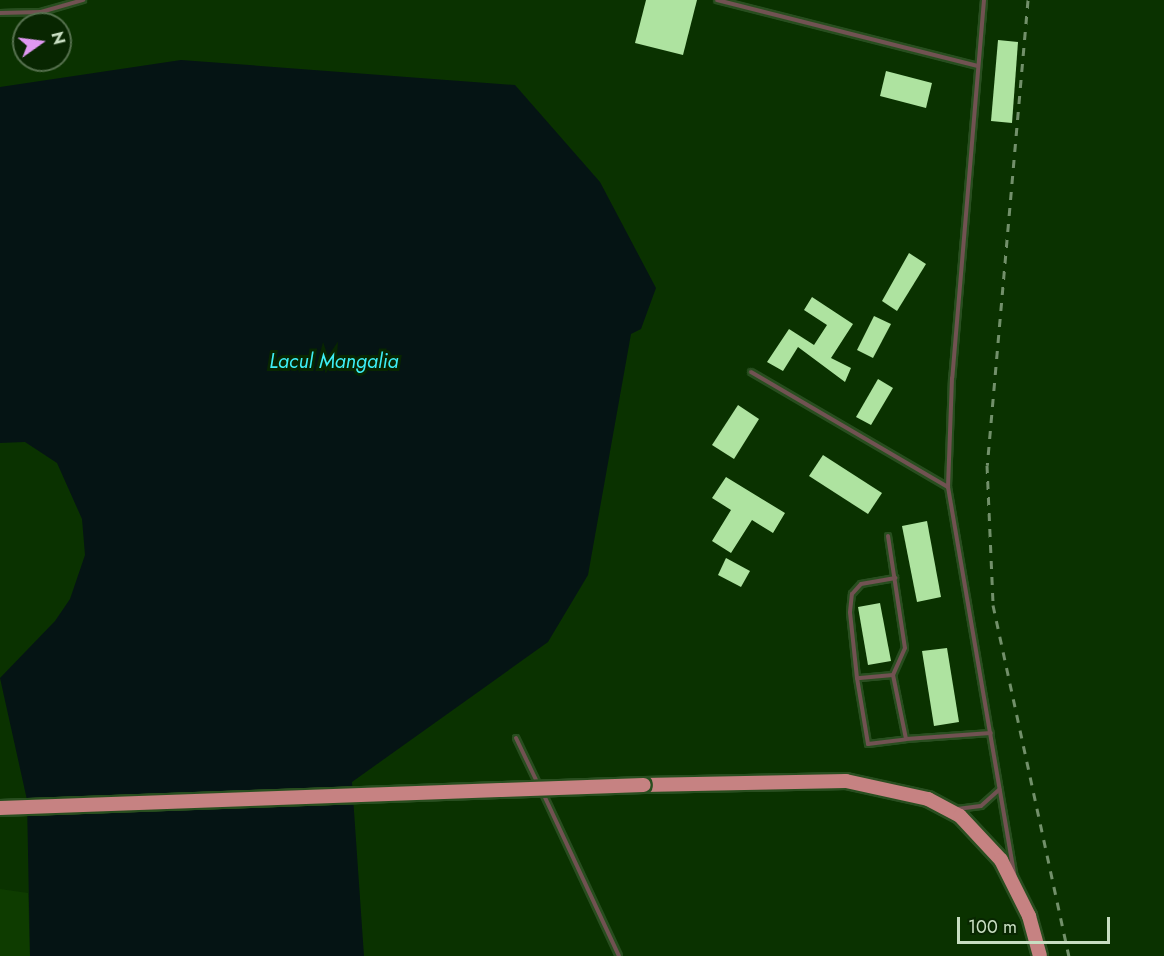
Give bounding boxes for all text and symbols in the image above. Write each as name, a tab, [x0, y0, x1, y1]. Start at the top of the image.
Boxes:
north arrow	[12, 12, 72, 72]
text: N	[45, 29, 71, 47]
water label: Lacul Mangalia	[269, 349, 399, 373]
scale bar	[960, 905, 1113, 943]
text: 100 m	[968, 914, 1017, 940]

